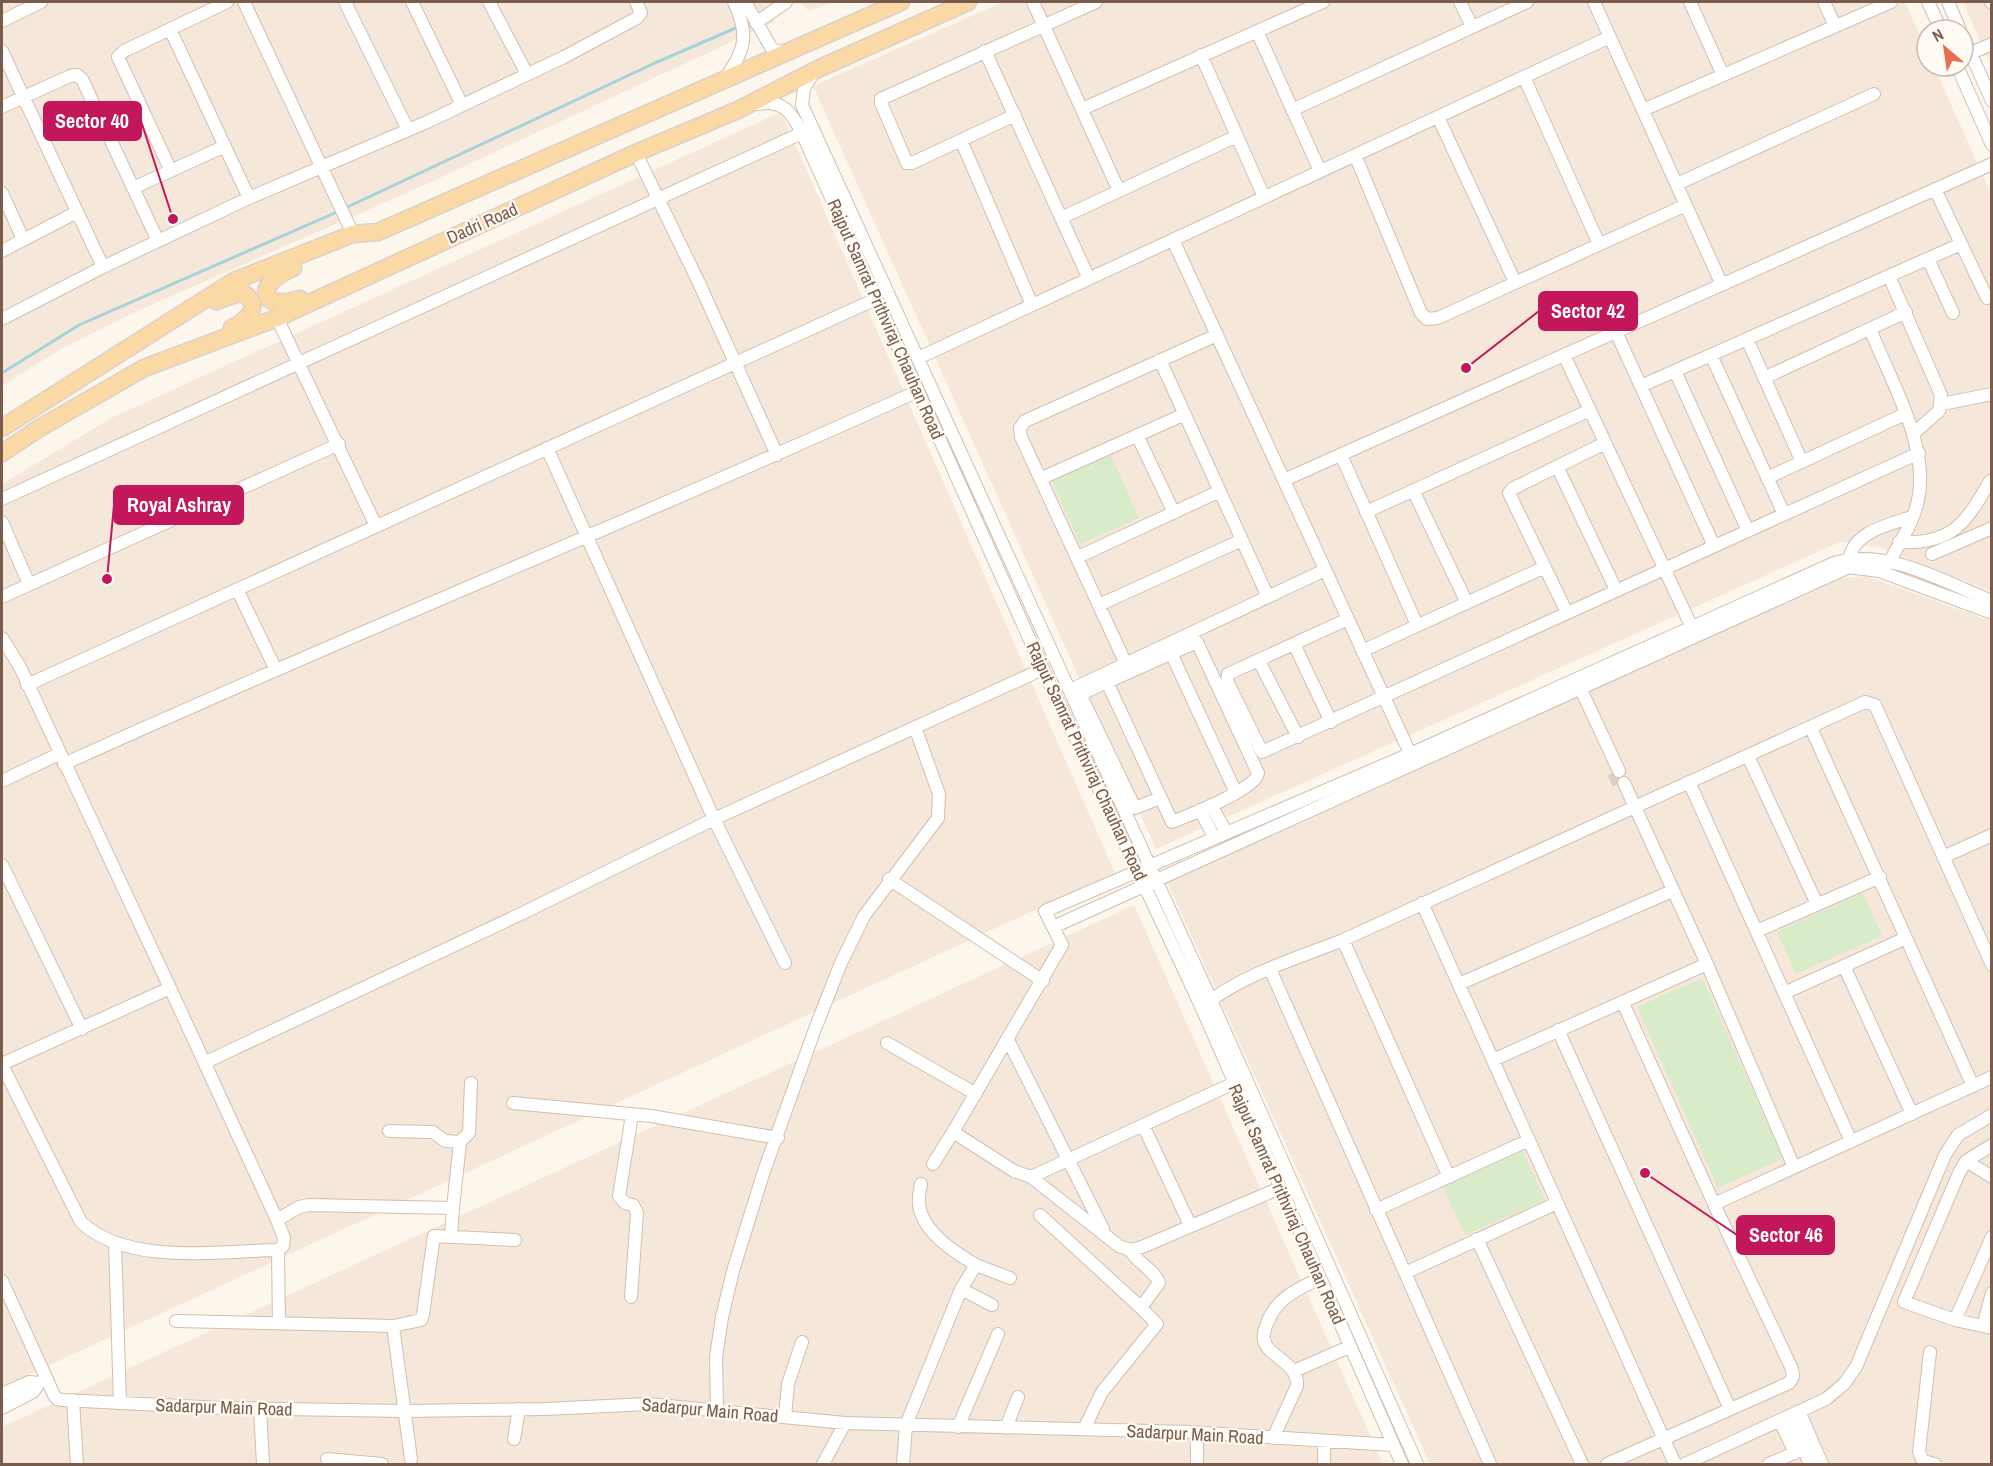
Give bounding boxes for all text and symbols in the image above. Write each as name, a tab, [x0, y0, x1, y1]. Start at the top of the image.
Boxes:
north arrow	[1915, 18, 1975, 78]
text: N	[1928, 23, 1947, 47]
callout: Sector 40	[44, 102, 141, 140]
text: Sector 40	[55, 107, 129, 134]
street label: Rajput Samrat Prithviraj Chauhan Road	[822, 195, 950, 443]
street label: Dadri Road	[442, 196, 522, 250]
callout: Sector 42	[1539, 292, 1637, 330]
text: Sector 42	[1551, 297, 1625, 324]
callout: Royal Ashray	[114, 486, 243, 524]
text: Royal Ashray	[127, 491, 232, 518]
street label: Rajput Samrat Prithviraj Chauhan Road	[1021, 637, 1153, 885]
street label: Rajput Samrat Prithviraj Chauhan Road	[1223, 1080, 1351, 1328]
callout: Sector 46	[1737, 1216, 1834, 1254]
text: Sector 46	[1749, 1221, 1823, 1248]
street label: Sadarpur Main Road	[155, 1392, 293, 1422]
street label: Sadarpur Main Road	[641, 1392, 779, 1428]
street label: Sadarpur Main Road	[1126, 1418, 1264, 1450]

